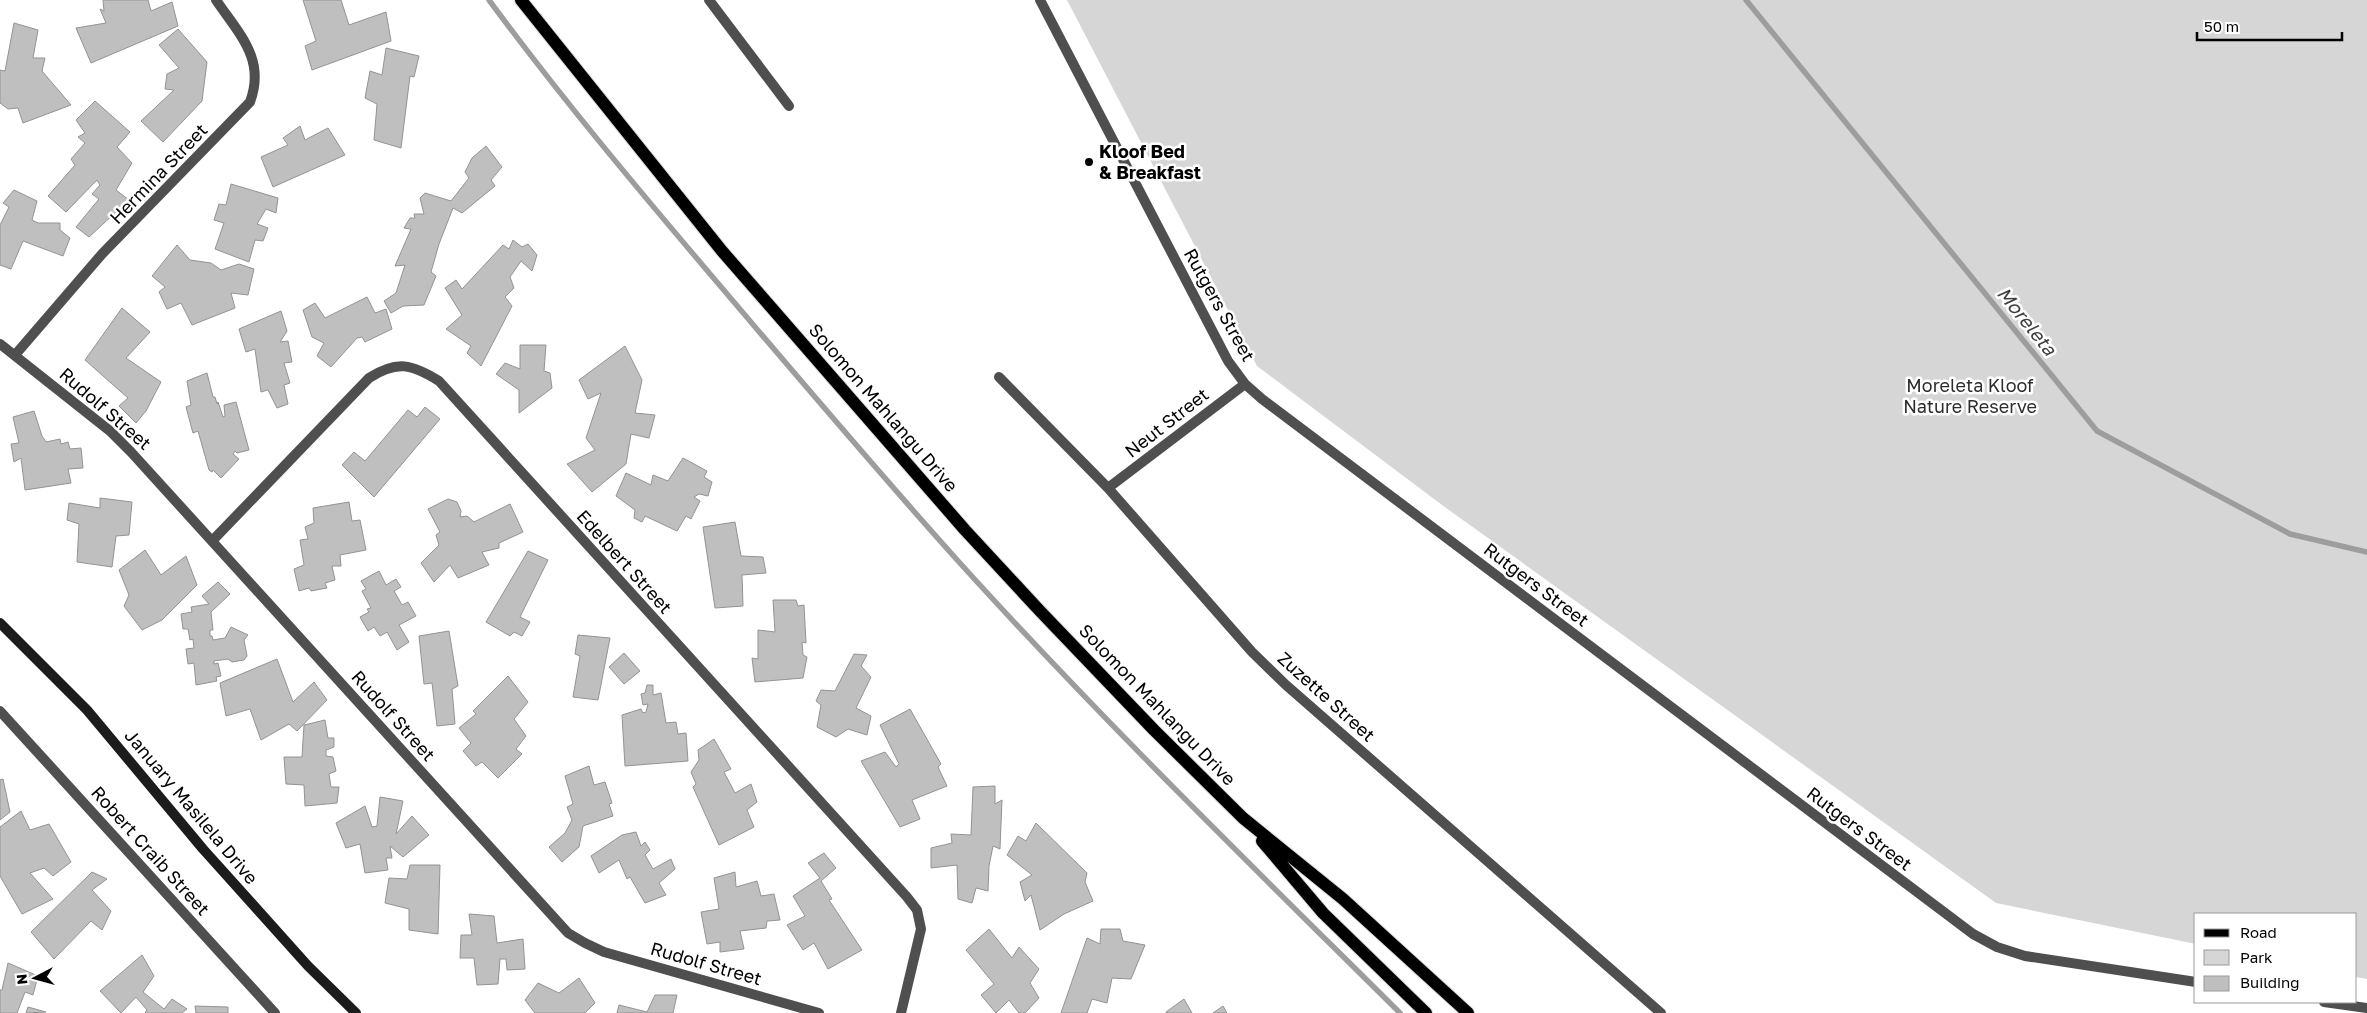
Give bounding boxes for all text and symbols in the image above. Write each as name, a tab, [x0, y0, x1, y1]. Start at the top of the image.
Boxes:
scale bar	[2197, 10, 2342, 42]
text: 50 m	[2204, 17, 2239, 35]
street label: Hermina Street	[105, 119, 212, 228]
place label: Kloof Bed & Breakfast	[1099, 140, 1201, 183]
marker: Kloof Bed & Breakfast	[1083, 156, 1095, 168]
street label: Rutgers Street	[1180, 244, 1260, 365]
water label: Moreleta	[1993, 282, 2063, 360]
street label: Solomon Mahlangu Drive	[805, 319, 963, 496]
street label: Rudolf Street	[55, 362, 156, 454]
park label: Moreleta Kloof Nature Reserve	[1903, 374, 2037, 417]
street label: Neut Street	[1120, 383, 1213, 462]
street label: Edelbert Street	[572, 505, 677, 618]
street label: Rutgers Street	[1480, 538, 1593, 631]
street label: Solomon Mahlangu Drive	[1075, 619, 1241, 790]
street label: Zuzette Street	[1273, 647, 1380, 746]
street label: Rudolf Street	[347, 665, 440, 765]
street label: January Masilela Drive	[121, 724, 263, 888]
street label: Robert Craib Street	[87, 781, 215, 920]
street label: Rutgers Street	[1803, 782, 1916, 875]
legend	[2194, 913, 2357, 1003]
text: Road	[2240, 923, 2277, 941]
street label: Rudolf Street	[648, 937, 764, 989]
text: Park	[2240, 948, 2273, 966]
north arrow	[10, 953, 60, 1003]
text: N	[13, 973, 31, 986]
text: Building	[2240, 973, 2300, 991]

